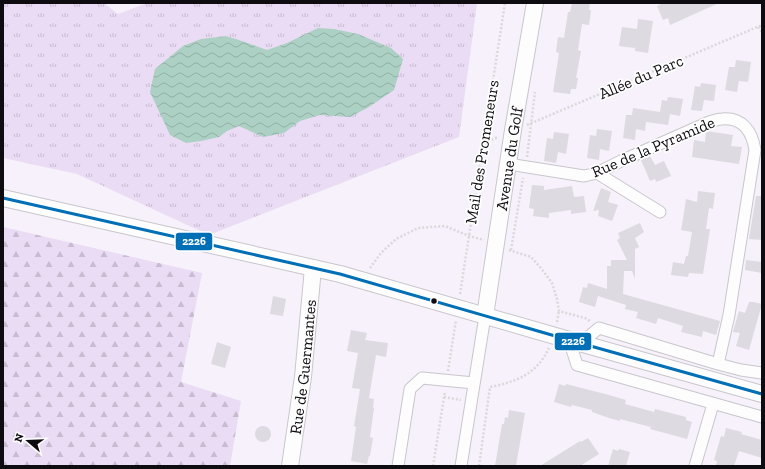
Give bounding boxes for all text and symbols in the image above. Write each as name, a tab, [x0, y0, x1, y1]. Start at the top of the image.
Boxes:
street label: Allée du Parc	[596, 51, 686, 103]
street label: Mail des Promeneurs	[461, 78, 503, 226]
street label: Avenue du Golf	[492, 104, 527, 212]
street label: Rue de la Pyramide	[589, 112, 717, 182]
line badge: 2226	[175, 232, 213, 251]
text: 2226	[182, 235, 206, 248]
unlabelled marker	[429, 296, 439, 306]
street label: Rue de Guermantes	[285, 299, 320, 435]
line badge: 2226	[554, 332, 592, 351]
text: 2226	[561, 335, 585, 348]
north arrow	[8, 421, 48, 461]
text: N	[12, 431, 27, 444]

